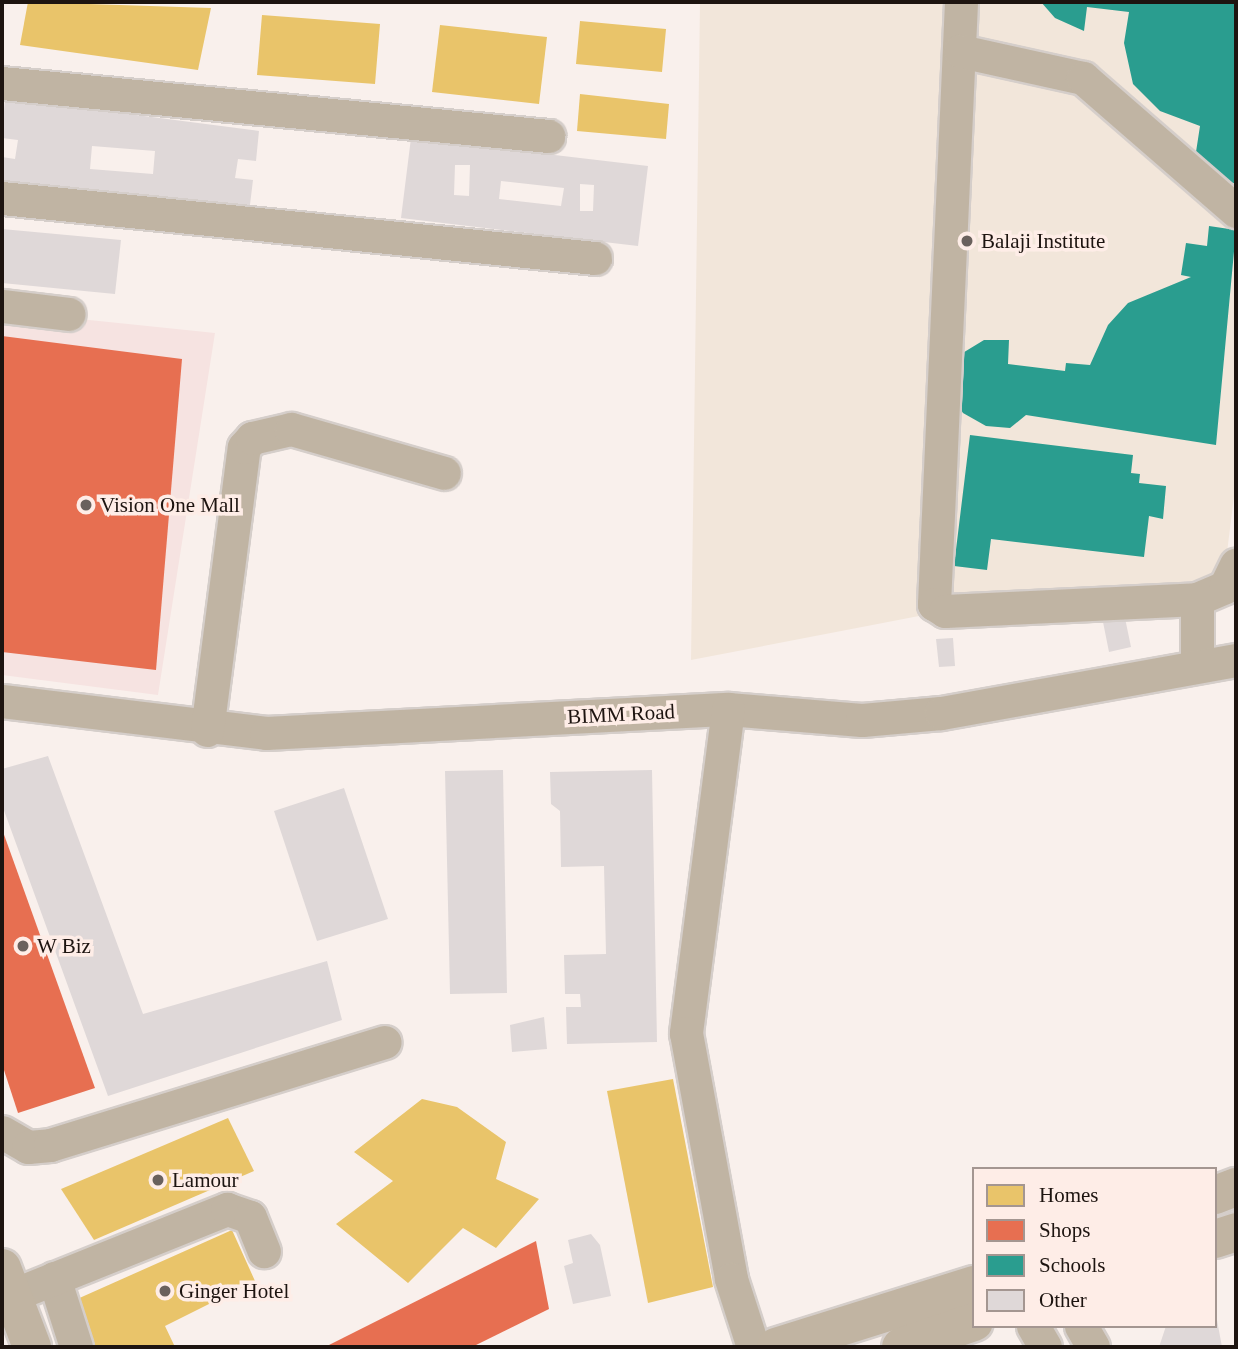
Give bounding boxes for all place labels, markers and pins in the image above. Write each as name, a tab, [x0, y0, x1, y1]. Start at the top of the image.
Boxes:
place label: Balaji Institute	[981, 228, 1105, 254]
marker: Balaji Institute	[959, 233, 975, 249]
place label: Vision One Mall	[100, 492, 240, 518]
marker: Vision One Mall	[78, 497, 94, 513]
place label: W Biz	[37, 933, 91, 959]
marker: W Biz	[15, 938, 31, 954]
place label: Lamour	[172, 1167, 238, 1193]
marker: Lamour	[150, 1172, 166, 1188]
place label: Ginger Hotel	[179, 1278, 289, 1304]
marker: Ginger Hotel	[157, 1283, 173, 1299]

